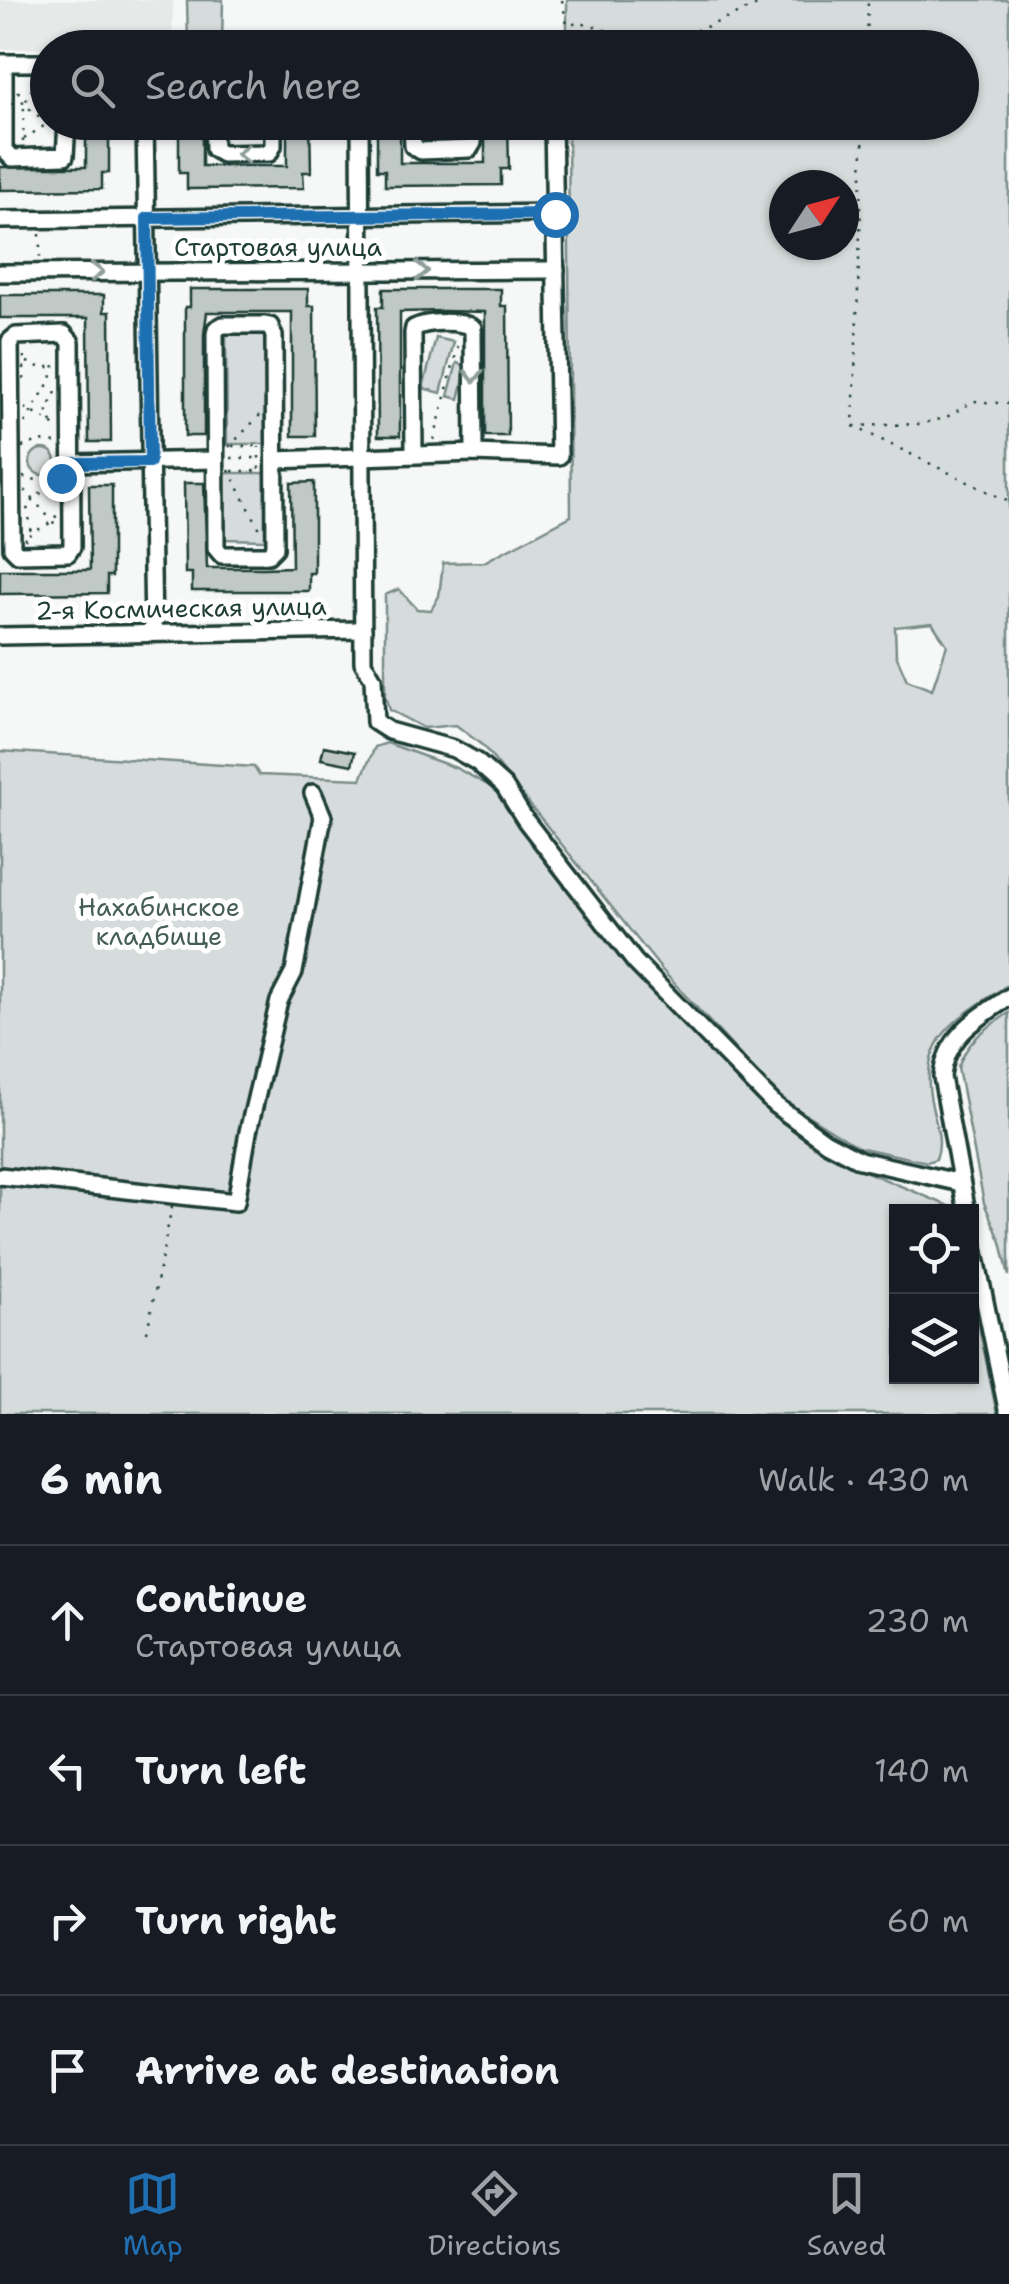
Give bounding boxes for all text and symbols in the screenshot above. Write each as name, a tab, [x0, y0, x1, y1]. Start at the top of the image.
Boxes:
search box	[30, 30, 979, 140]
icon: search	[65, 58, 120, 113]
text: Search here	[145, 60, 362, 111]
one-way arrow	[235, 143, 250, 165]
north arrow	[769, 170, 859, 260]
route start	[533, 192, 579, 238]
street label: Стартовая улица	[174, 230, 383, 264]
one-way arrow	[416, 260, 431, 282]
one-way arrow	[90, 261, 106, 283]
one-way arrow	[463, 370, 485, 385]
route end	[39, 456, 85, 502]
street label: 2-я Космическая улица	[35, 588, 327, 628]
park label: Нахабинское кладбище	[78, 890, 240, 953]
map controls	[889, 1204, 979, 1384]
button: locate	[889, 1204, 979, 1294]
button: layers	[889, 1294, 979, 1384]
text: 6 min	[40, 1451, 162, 1507]
text: Walk · 430 m	[758, 1458, 969, 1501]
text: Continue	[135, 1573, 307, 1624]
icon: ahead	[40, 1593, 95, 1648]
text: 230 m	[866, 1599, 969, 1642]
text: Стартовая улица	[135, 1624, 401, 1667]
icon: left	[40, 1743, 95, 1798]
text: Turn left	[135, 1745, 307, 1796]
text: 140 m	[874, 1749, 969, 1792]
icon: right	[40, 1893, 95, 1948]
text: Turn right	[135, 1895, 337, 1946]
text: 60 m	[887, 1899, 969, 1942]
icon: arrive	[40, 2043, 95, 2098]
text: Arrive at destination	[135, 2045, 559, 2096]
tab: Map	[123, 2166, 183, 2264]
tab: Directions	[428, 2166, 561, 2264]
tab: Saved	[807, 2166, 886, 2264]

